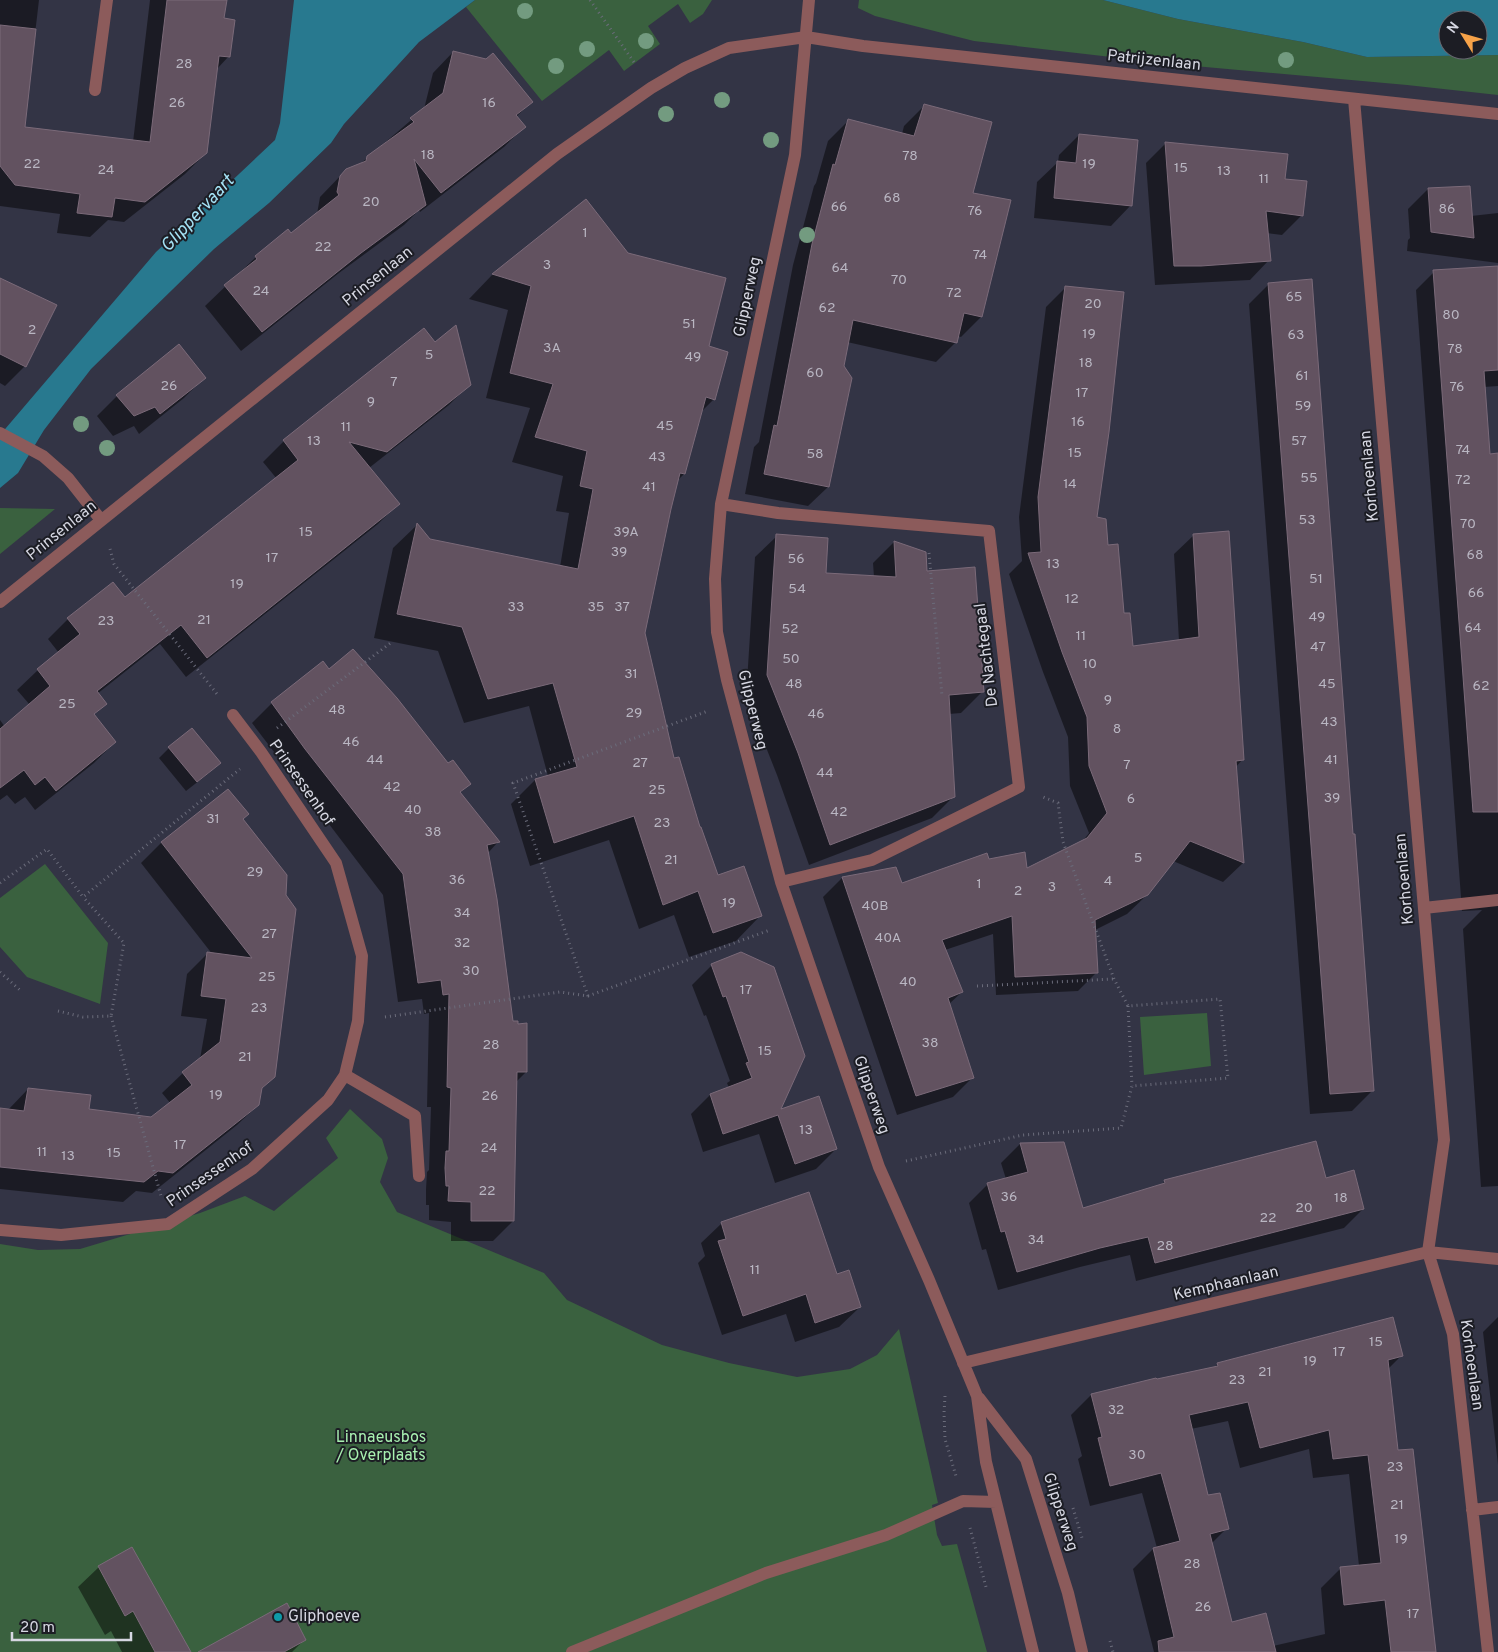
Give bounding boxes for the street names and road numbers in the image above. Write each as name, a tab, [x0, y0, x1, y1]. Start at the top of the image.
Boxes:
street label: Patrijzenlaan	[1106, 46, 1202, 76]
street label: Prinsenlaan	[339, 243, 417, 311]
street label: Glipperweg	[730, 255, 766, 339]
street label: Korhoenlaan	[1356, 429, 1384, 523]
street label: Prinsenlaan	[23, 497, 101, 565]
street label: De Nachtegaal	[971, 602, 1003, 708]
street label: Glipperweg	[732, 668, 772, 752]
street label: Prinsessenhof	[264, 736, 339, 831]
street label: Korhoenlaan	[1391, 832, 1419, 926]
street label: Glipperweg	[848, 1053, 894, 1137]
street label: Prinsessenhof	[163, 1137, 258, 1212]
street label: Kemphaanlaan	[1171, 1262, 1281, 1306]
street label: Korhoenlaan	[1455, 1318, 1487, 1412]
street label: Glipperweg	[1038, 1470, 1082, 1554]

